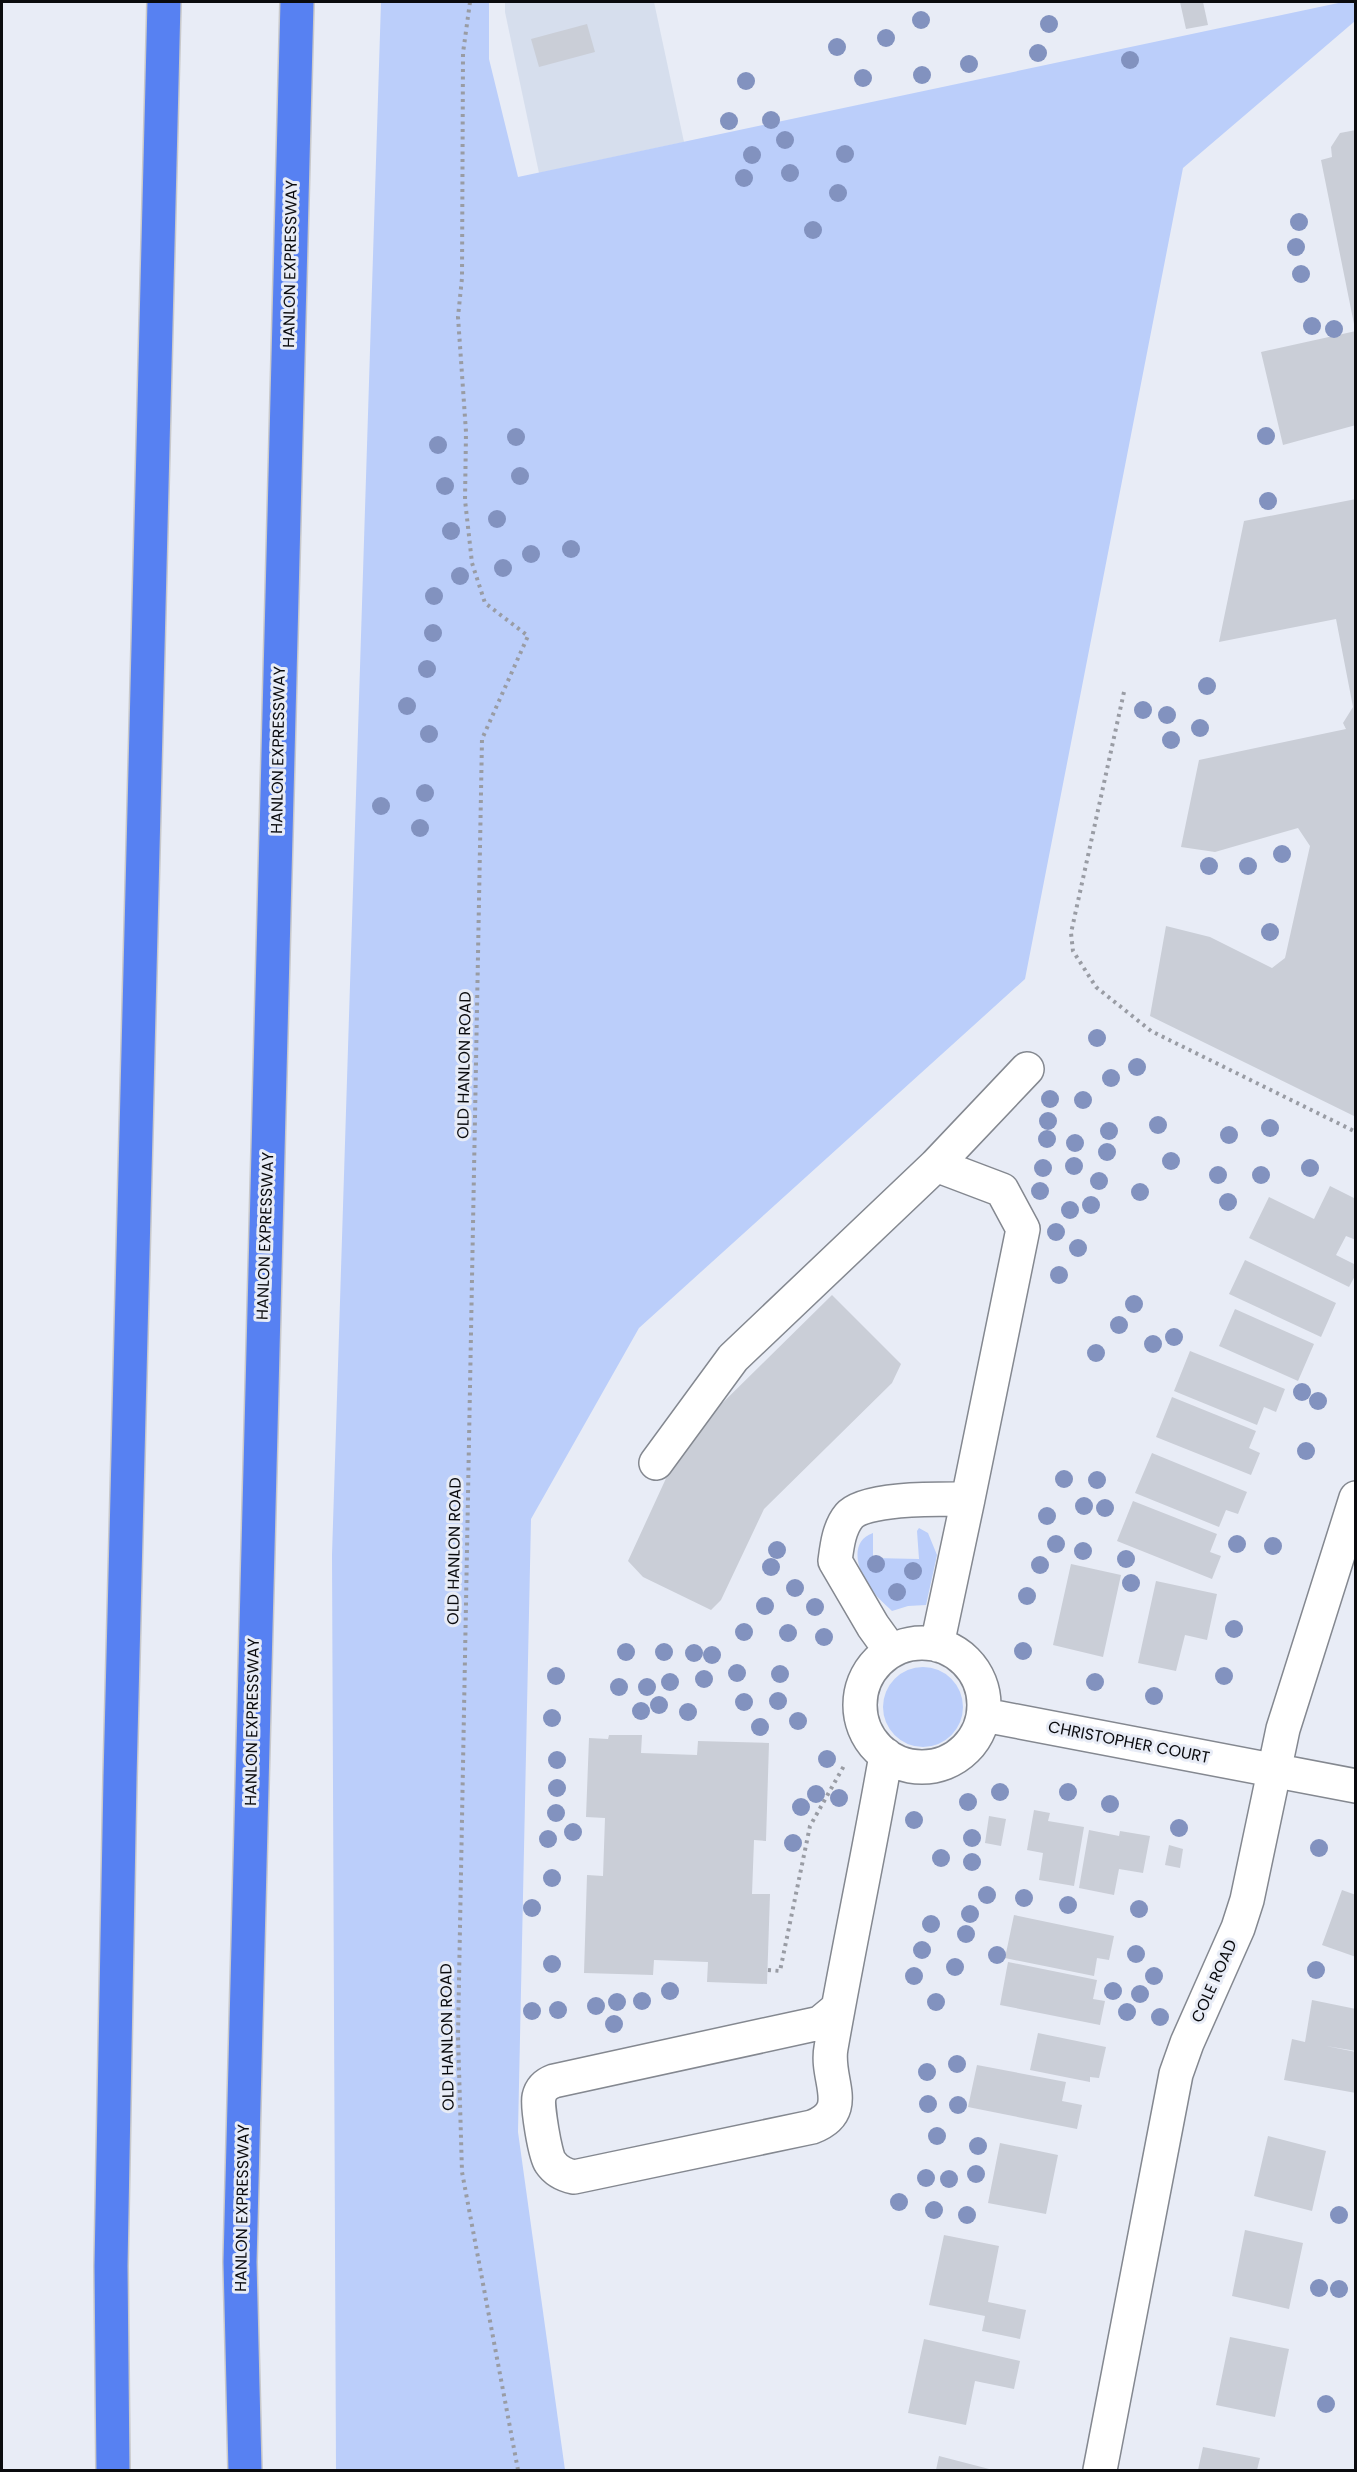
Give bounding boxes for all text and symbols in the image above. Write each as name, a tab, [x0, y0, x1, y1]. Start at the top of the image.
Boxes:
street label: HANLON EXPRESSWAY	[277, 179, 303, 348]
street label: HANLON EXPRESSWAY	[265, 665, 291, 834]
street label: OLD HANLON ROAD	[451, 991, 477, 1139]
street label: HANLON EXPRESSWAY	[251, 1151, 279, 1320]
street label: OLD HANLON ROAD	[441, 1477, 467, 1625]
street label: HANLON EXPRESSWAY	[239, 1637, 265, 1806]
street label: CHRISTOPHER COURT	[1046, 1715, 1212, 1769]
street label: COLE ROAD	[1185, 1936, 1243, 2026]
street label: OLD HANLON ROAD	[434, 1963, 460, 2111]
street label: HANLON EXPRESSWAY	[229, 2123, 255, 2292]

